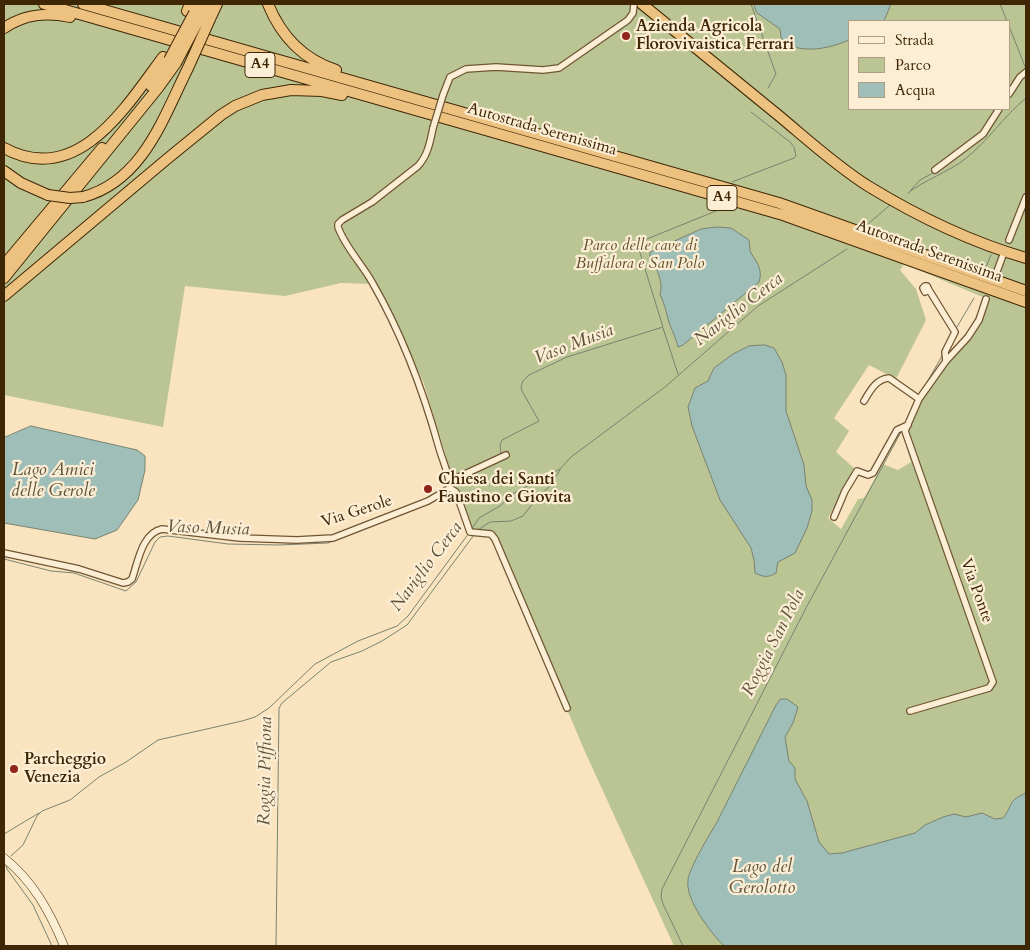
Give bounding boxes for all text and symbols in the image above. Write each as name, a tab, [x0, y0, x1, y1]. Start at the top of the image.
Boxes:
place label: Azienda Agricola Florovivaistica Ferrari	[636, 17, 794, 55]
legend	[848, 20, 1010, 110]
marker: Azienda Agricola Florovivaistica Ferrari	[620, 30, 632, 42]
text: Strada	[895, 30, 934, 50]
road number: A4	[245, 52, 275, 78]
text: Parco	[895, 55, 931, 75]
text: Acqua	[895, 80, 935, 100]
street label: Autostrada Serenissima	[465, 99, 619, 161]
road number: A4	[707, 186, 737, 210]
street label: Autostrada Serenissima	[853, 217, 1005, 287]
park label: Parco delle cave di Buffalora e San Polo	[575, 236, 705, 274]
water label: Naviglio Cerca	[690, 269, 788, 351]
water label: Vaso Musia	[531, 320, 617, 370]
water label: Lago Amici delle Gerole	[11, 460, 95, 502]
place label: Chiesa dei Santi Faustino e Giovita	[438, 470, 572, 508]
marker: Chiesa dei Santi Faustino e Giovita	[422, 483, 434, 495]
street label: Via Gerole	[319, 492, 395, 532]
water label: Vaso Musia	[166, 517, 250, 541]
water label: Naviglio Cerca	[386, 518, 468, 616]
street label: Via Ponte	[956, 556, 996, 626]
water label: Roggia San Pola	[738, 586, 810, 700]
water label: Roggia Piffiona	[254, 716, 278, 826]
place label: Parcheggio Venezia	[24, 750, 106, 788]
marker: Parcheggio Venezia	[8, 763, 20, 775]
water label: Lago del Gerolotto	[729, 857, 795, 900]

